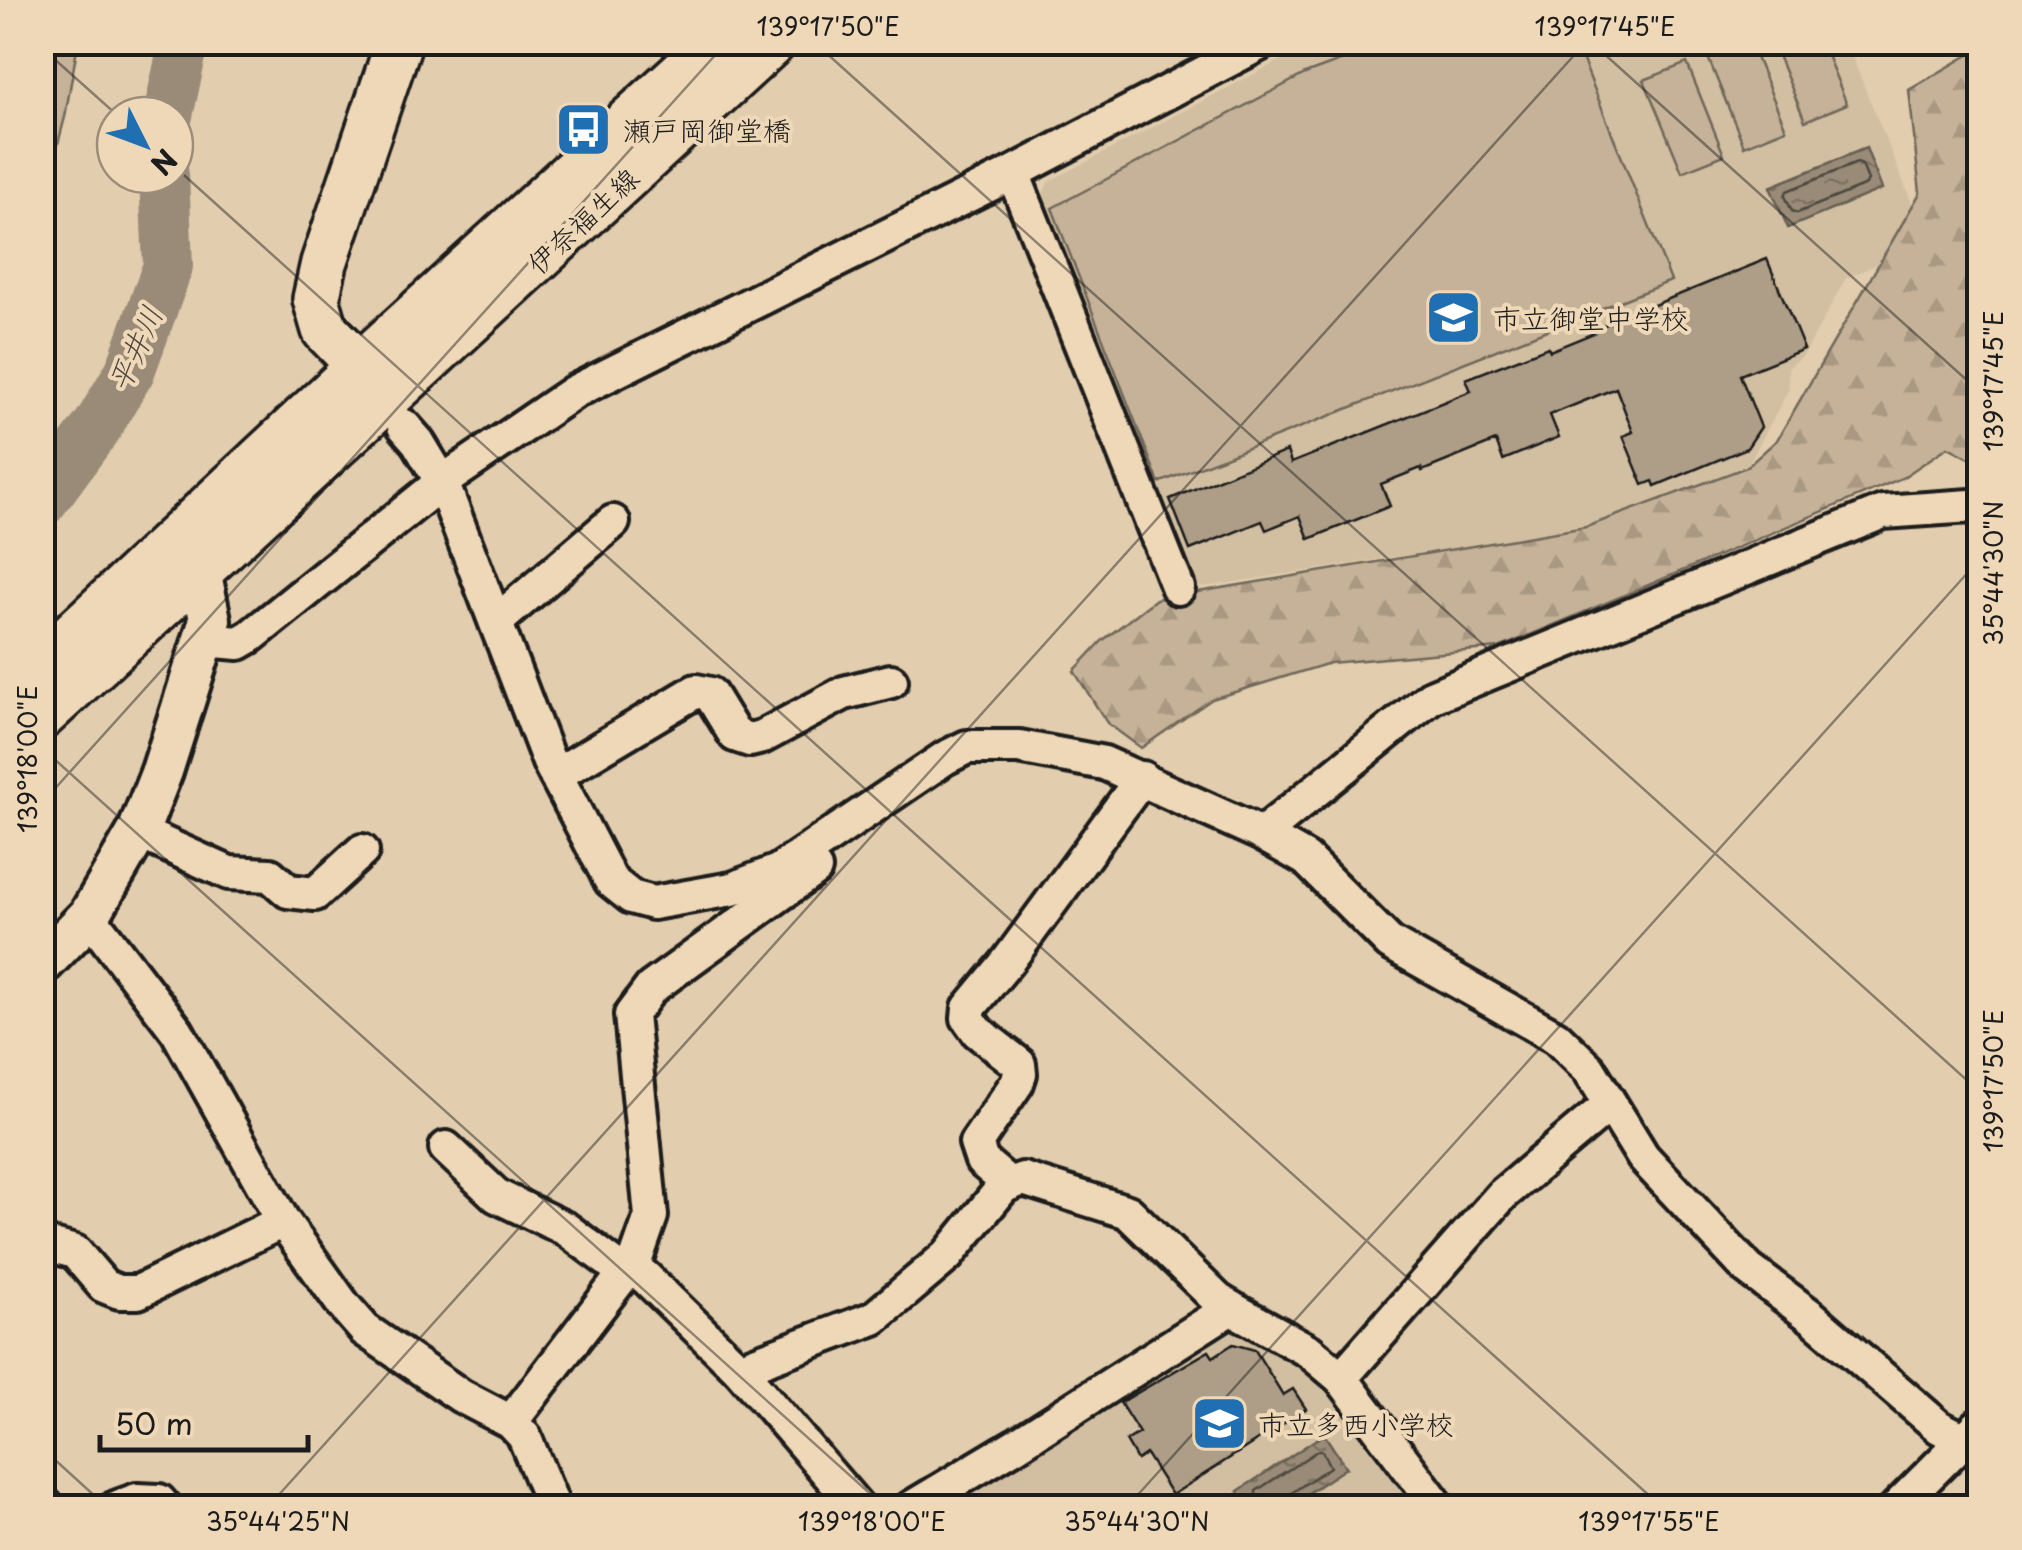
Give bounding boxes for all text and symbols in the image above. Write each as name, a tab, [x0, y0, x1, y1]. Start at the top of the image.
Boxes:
text: 139°17'50"E	[756, 7, 900, 45]
text: 139°17'45"E	[1534, 7, 1676, 45]
north arrow	[95, 95, 195, 195]
bus stop icon: 瀬戸岡御堂橋	[554, 99, 614, 159]
place label: 瀬戸岡御堂橋	[623, 108, 791, 151]
text: N	[141, 140, 188, 185]
street label: 伊奈福生線	[516, 157, 648, 283]
school or university icon: 市立御堂中学校	[1424, 287, 1484, 347]
place label: 市立御堂中学校	[1493, 296, 1689, 339]
water label: 平井川	[95, 298, 173, 398]
text: 139°17'45"E	[1974, 310, 2012, 452]
text: 35°44'30"N	[1974, 500, 2012, 646]
text: 139°18'00"E	[8, 685, 46, 833]
text: 139°17'50"E	[1974, 1009, 2012, 1153]
scale bar	[100, 1390, 308, 1452]
school or university icon: 市立多西小学校	[1189, 1393, 1249, 1453]
text: 50 m	[115, 1400, 193, 1445]
place label: 市立多西小学校	[1258, 1402, 1454, 1445]
text: 35°44'25"N	[206, 1502, 350, 1540]
text: 139°18'00"E	[798, 1502, 946, 1540]
text: 35°44'30"N	[1064, 1502, 1210, 1540]
text: 139°17'55"E	[1578, 1502, 1720, 1540]

